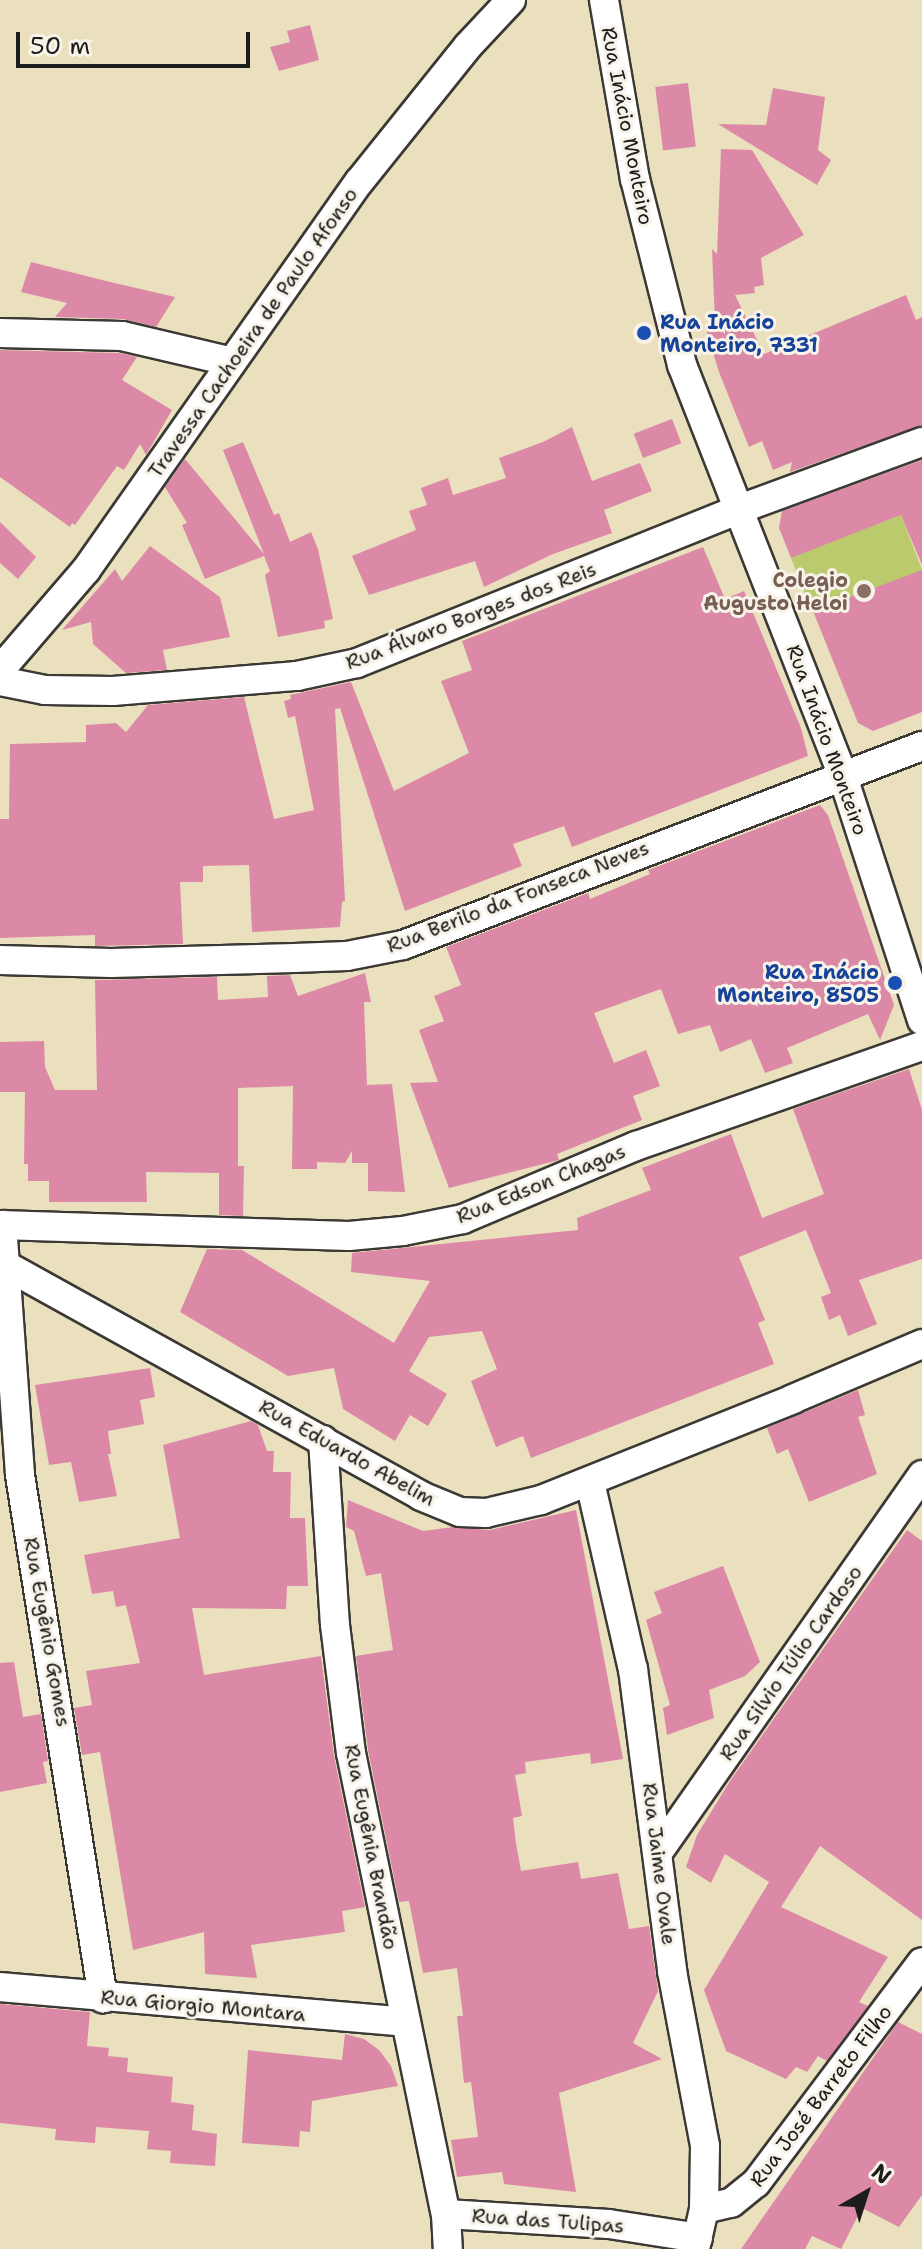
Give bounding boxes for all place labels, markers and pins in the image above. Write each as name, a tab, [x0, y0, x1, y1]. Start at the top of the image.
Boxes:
place label: Rua Inácio Monteiro, 7331	[660, 310, 818, 357]
marker: Rua Inácio Monteiro, 7331	[635, 324, 653, 342]
place label: Colegio Augusto Heloi	[703, 568, 848, 615]
marker: Colegio Augusto Heloi	[855, 582, 873, 600]
place label: Rua Inácio Monteiro, 8505	[717, 960, 879, 1007]
marker: Rua Inácio Monteiro, 8505	[886, 974, 904, 992]

